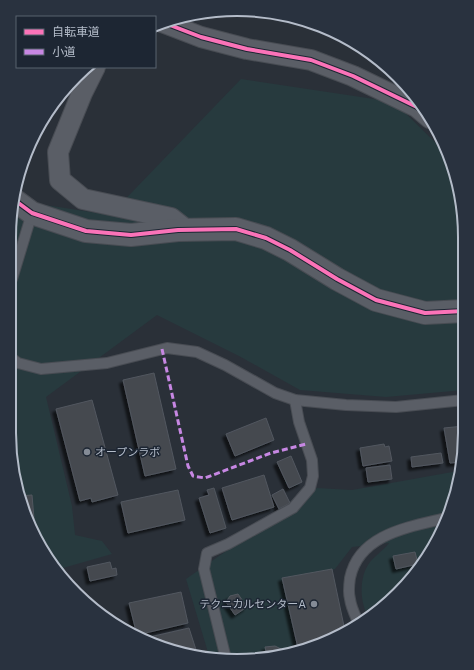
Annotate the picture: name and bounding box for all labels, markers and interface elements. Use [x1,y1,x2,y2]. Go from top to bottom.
legend [16,16,156,68]
text: 自転車道 [52,25,100,39]
text: 小道 [52,45,76,59]
place label: オープンラボ [95,446,160,458]
marker: オープンラボ [82,447,92,457]
place label: テクニカルセンターA [199,598,306,610]
marker: テクニカルセンターA [309,599,319,609]

